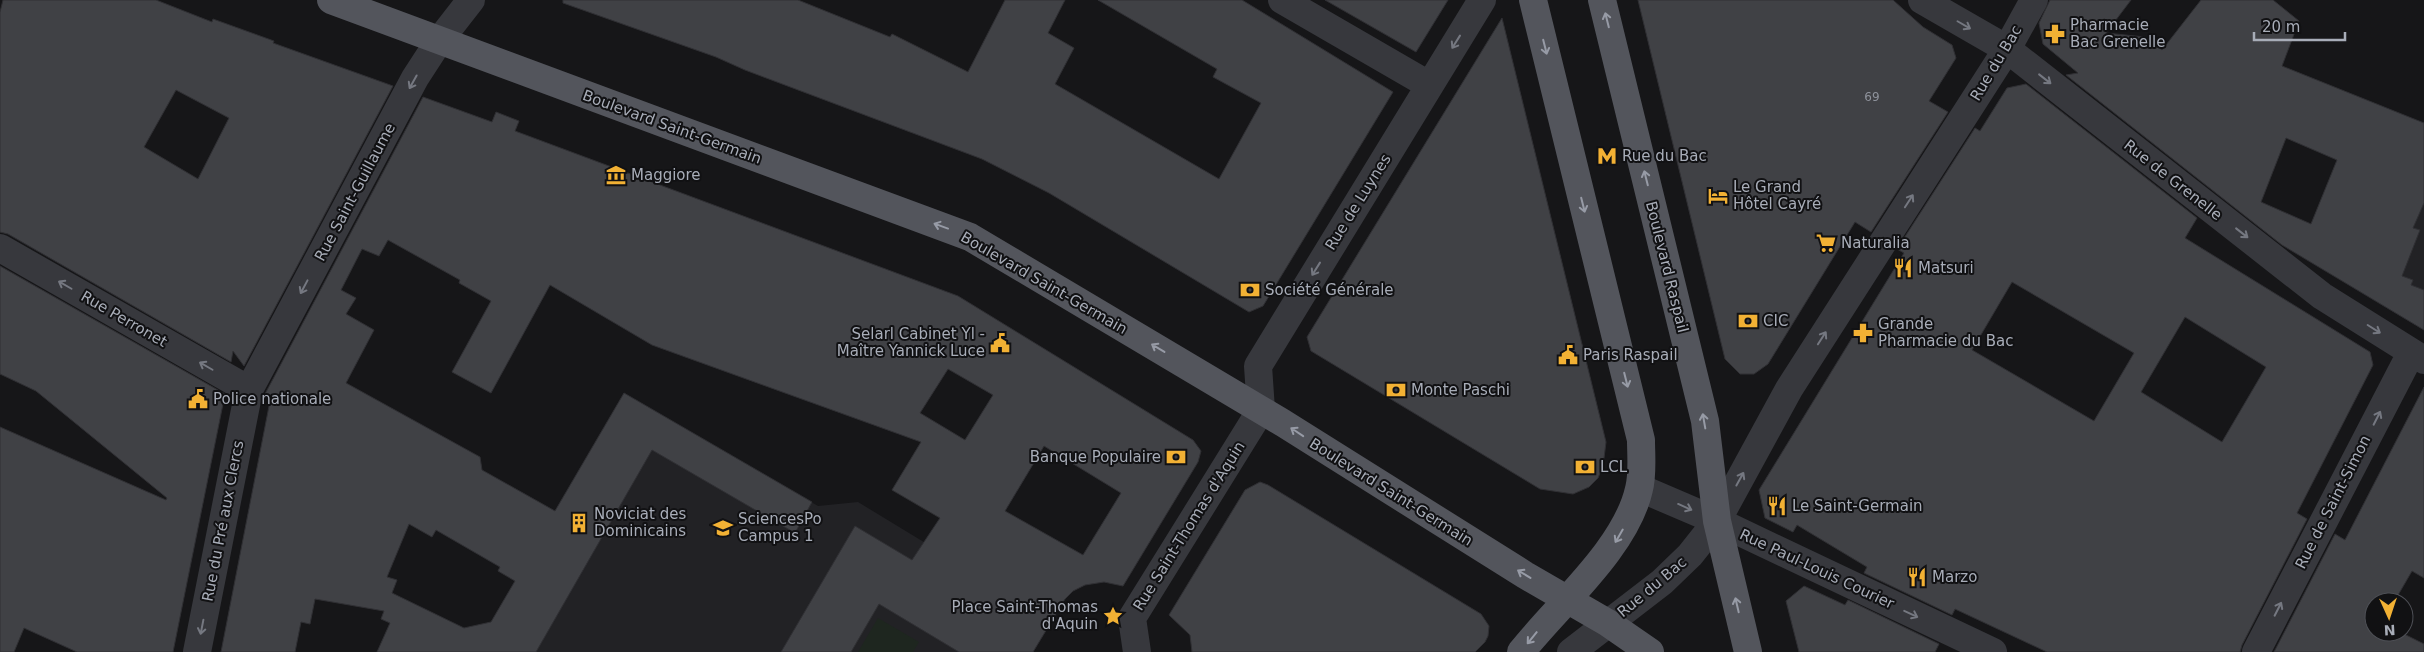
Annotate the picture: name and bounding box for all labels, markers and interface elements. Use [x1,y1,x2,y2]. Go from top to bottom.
scale bar [2254,10,2345,42]
one-way arrow [1602,13,1611,29]
place label: Pharmacie Bac Grenelle [2070,16,2166,51]
text: 20 m [2262,18,2300,36]
one-way arrow [1957,20,1971,30]
street label: Rue du Bac [1966,22,2026,104]
pharmacy icon: Pharmacie Bac Grenelle [2044,23,2066,45]
one-way arrow [1451,34,1461,48]
one-way arrow [1541,39,1550,55]
one-way arrow [408,74,418,89]
one-way arrow [2038,74,2051,85]
street label: Boulevard Saint-Germain [580,86,764,168]
house number: 69 [1864,90,1880,104]
street label: Rue Saint-Guillaume [311,120,399,264]
street label: Rue de Grenelle [2120,136,2226,224]
metro station icon: Rue du Bac [1596,145,1618,167]
place label: Rue du Bac [1622,147,1707,165]
street label: Rue de Luynes [1321,151,1395,253]
museum icon: Maggiore [605,164,627,186]
place label: Maggiore [631,166,701,184]
one-way arrow [1641,170,1650,186]
place label: Le Grand Hôtel Cayré [1733,178,1821,213]
hotel icon: Le Grand Hôtel Cayré [1707,185,1729,207]
one-way arrow [1905,195,1915,209]
one-way arrow [1579,197,1588,213]
street label: Boulevard Raspail [1642,199,1692,335]
one-way arrow [933,221,949,230]
street label: Boulevard Saint-Germain [958,228,1130,338]
one-way arrow [2235,228,2248,239]
supermarket icon: Naturalia [1815,232,1837,254]
place label: Naturalia [1841,234,1910,252]
restaurant icon: Matsuri [1892,257,1914,279]
place label: Matsuri [1918,259,1974,277]
one-way arrow [1310,262,1320,276]
one-way arrow [298,279,308,294]
bank icon: Société Générale [1239,279,1261,301]
one-way arrow [59,280,73,290]
place label: Société Générale [1265,281,1394,299]
street label: Rue Perronet [78,287,170,351]
bank icon: CIC [1737,310,1759,332]
place label: CIC [1763,312,1788,330]
place label: Grande Pharmacie du Bac [1878,315,2013,350]
pharmacy icon: Grande Pharmacie du Bac [1852,322,1874,344]
one-way arrow [2366,324,2380,334]
place label: Selarl Cabinet Yl - Maître Yannick Luce [837,325,985,360]
public building icon: Selarl Cabinet Yl - Maître Yannick Luce [989,332,1011,354]
one-way arrow [1817,332,1827,346]
one-way arrow [1152,343,1166,353]
public building icon: Paris Raspail [1557,344,1579,366]
place label: Paris Raspail [1583,346,1678,364]
one-way arrow [200,360,214,370]
one-way arrow [1622,371,1631,387]
bank icon: Monte Paschi [1385,379,1407,401]
place label: Monte Paschi [1411,381,1510,399]
public building icon: Police nationale [187,388,209,410]
place label: Police nationale [213,390,331,408]
one-way arrow [2373,411,2382,426]
one-way arrow [1699,413,1709,429]
one-way arrow [1291,427,1305,437]
street label: Rue de Saint-Simon [2292,432,2374,572]
street label: Boulevard Saint-Germain [1306,434,1476,550]
street label: Rue Saint-Thomas d'Aquin [1129,438,1249,614]
street label: Rue du Pré aux Clercs [199,439,247,603]
bank icon: Banque Populaire [1165,446,1187,468]
place label: Banque Populaire [1030,448,1161,466]
bank icon: LCL [1574,456,1596,478]
place label: LCL [1600,458,1628,476]
one-way arrow [1735,471,1745,486]
restaurant icon: Le Saint-Germain [1766,495,1788,517]
place label: Le Saint-Germain [1792,497,1923,515]
one-way arrow [1677,503,1692,513]
place label: Noviciat des Dominicains [594,505,686,540]
place label: SciencesPo Campus 1 [738,510,822,545]
building icon: Noviciat des Dominicains [568,512,590,534]
school or university icon: SciencesPo Campus 1 [712,517,734,539]
street label: Rue Paul-Louis Courier [1737,525,1898,613]
one-way arrow [1614,528,1623,543]
street label: Rue du Bac [1614,553,1690,621]
restaurant icon: Marzo [1906,566,1928,588]
place label: Marzo [1932,568,1977,586]
one-way arrow [1518,569,1532,579]
north arrow [2364,592,2414,642]
one-way arrow [1732,597,1741,613]
place label: Place Saint-Thomas d'Aquin [952,598,1098,633]
one-way arrow [2274,602,2283,617]
place icon: Place Saint-Thomas d'Aquin [1102,605,1124,627]
one-way arrow [1903,609,1918,619]
one-way arrow [197,618,206,634]
text: N [2383,622,2396,638]
one-way arrow [1526,631,1537,644]

